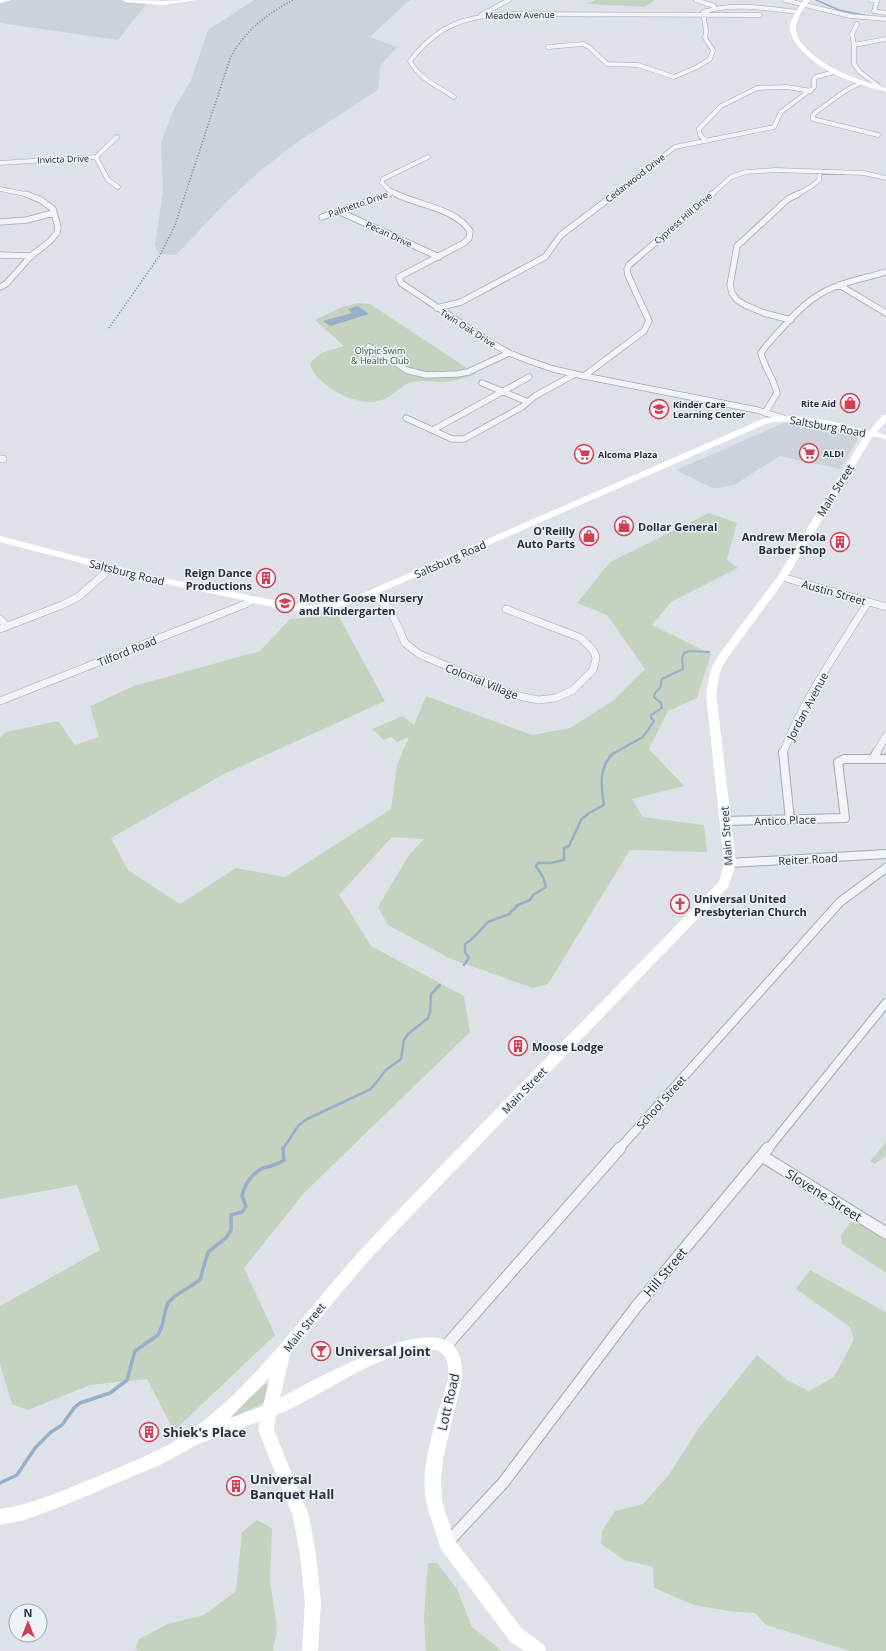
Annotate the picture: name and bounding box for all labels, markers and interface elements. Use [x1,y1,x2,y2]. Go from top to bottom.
street label: Meadow Avenue [485,8,555,22]
street label: Cedarwood Drive [602,151,668,205]
street label: Invicta Drive [37,152,89,166]
street label: Palmetto Drive [326,188,390,220]
street label: Cypress Hill Drive [651,189,715,247]
street label: Pecan Drive [364,218,414,250]
street label: Twin Oak Drive [438,306,498,350]
park label: Olypic Swim & Health Club [351,344,409,367]
shop icon: Rite Aid [839,392,861,414]
place label: Rite Aid [801,397,836,410]
school or university icon: Kinder Care Learning Center [648,398,670,420]
place label: Kinder Care Learning Center [673,398,745,421]
street label: Saltsburg Road [789,412,867,440]
supermarket icon: ALDI [798,442,820,464]
supermarket icon: Alcoma Plaza [573,443,595,465]
place label: ALDI [823,447,844,460]
place label: Alcoma Plaza [598,448,657,461]
street label: Main Street [813,461,857,519]
shop icon: Dollar General [613,515,635,537]
place label: Dollar General [638,519,717,534]
place label: O'Reilly Auto Parts [517,523,576,551]
shop icon: O'Reilly Auto Parts [578,525,600,547]
place label: Andrew Merola Barber Shop [742,529,826,557]
building icon: Andrew Merola Barber Shop [829,531,851,553]
street label: Saltsburg Road [412,536,488,582]
street label: Saltsburg Road [88,555,166,589]
place label: Reign Dance Productions [184,565,253,593]
building icon: Reign Dance Productions [255,567,277,589]
street label: Austin Street [800,576,868,608]
place label: Mother Goose Nursery and Kindergarten [299,590,424,618]
school or university icon: Mother Goose Nursery and Kindergarten [274,592,296,614]
street label: Tilford Road [95,632,159,670]
street label: Colonial Village [443,660,521,702]
street label: Jordan Avenue [782,669,831,743]
street label: Main Street [716,806,736,866]
street label: Antico Place [754,811,816,829]
street label: Reiter Road [778,850,838,868]
place label: Universal United Presbyterian Church [694,891,807,919]
church icon: Universal United Presbyterian Church [669,893,691,915]
building icon: Moose Lodge [507,1035,529,1057]
place label: Moose Lodge [532,1039,604,1054]
street label: Main Street [498,1063,550,1116]
street label: School Street [633,1072,689,1132]
street label: Slovene Street [782,1164,866,1226]
street label: Hill Street [639,1243,691,1300]
street label: Main Street [280,1299,328,1355]
bar icon: Universal Joint [310,1340,332,1362]
place label: Universal Joint [335,1342,431,1360]
street label: Lott Road [433,1372,463,1432]
building icon: Shiek's Place [138,1421,160,1443]
place label: Shiek's Place [163,1423,246,1441]
place label: Universal Banquet Hall [250,1470,334,1503]
building icon: Universal Banquet Hall [225,1475,247,1497]
north arrow [8,1603,48,1643]
text: N [24,1605,32,1620]

